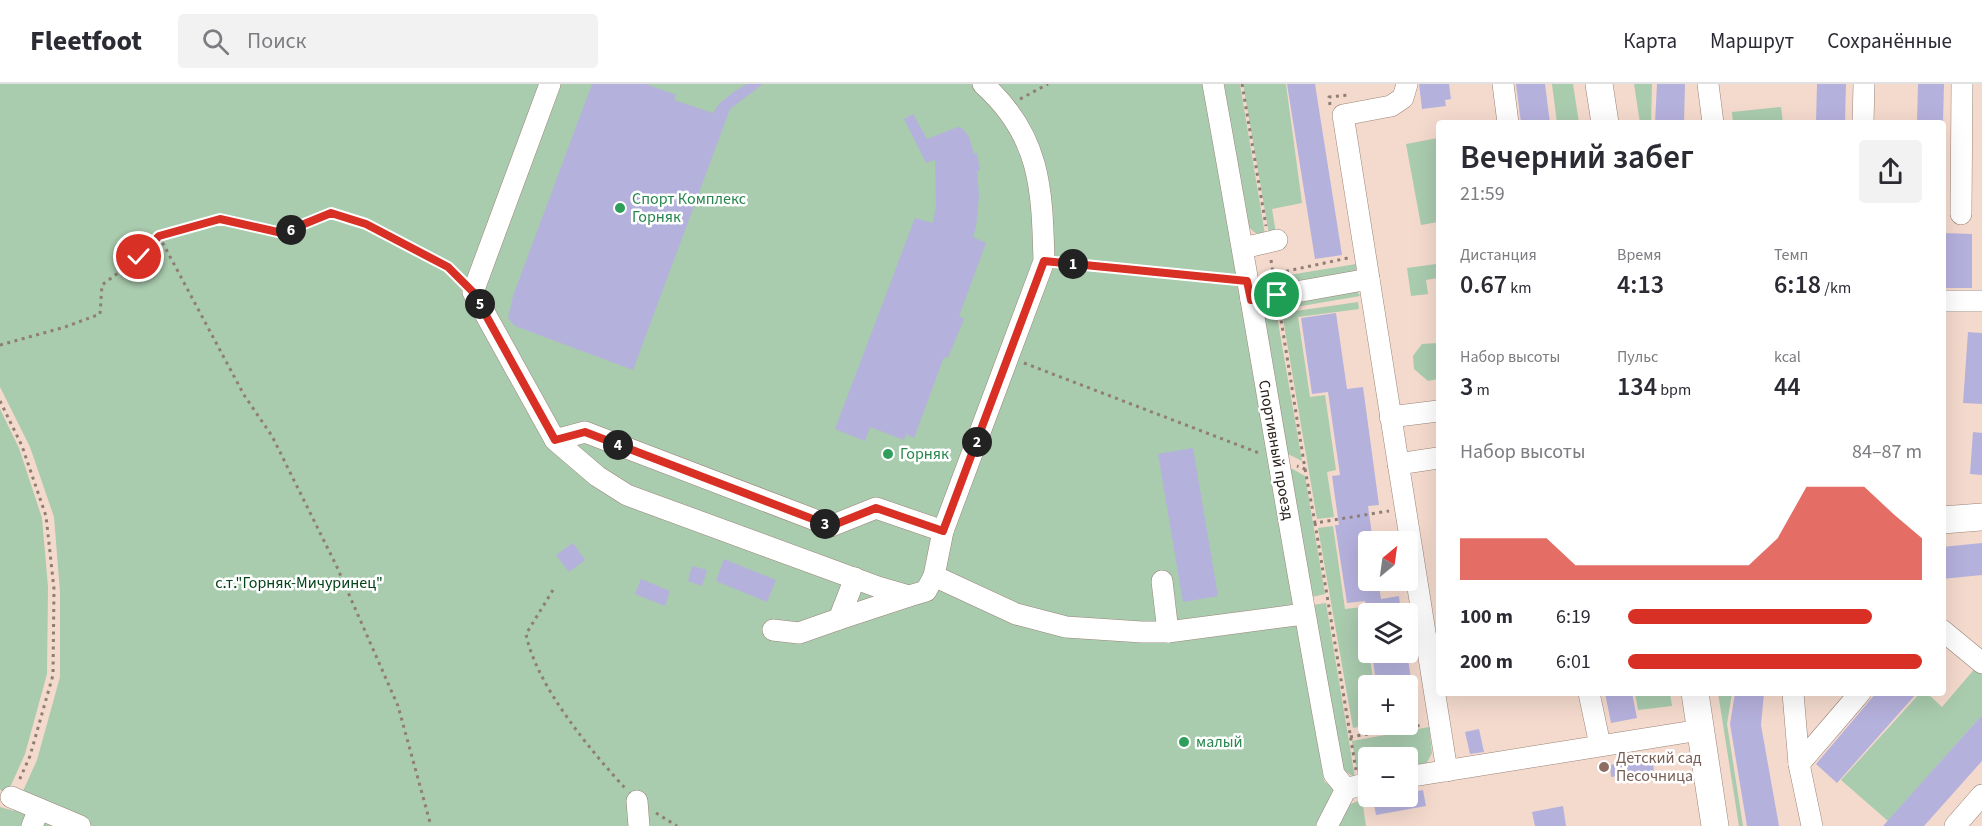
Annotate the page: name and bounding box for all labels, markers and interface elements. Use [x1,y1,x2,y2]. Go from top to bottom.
search box [178,14,598,68]
text: Fleetfoot [30,21,142,61]
icon: search [199,25,232,58]
text: Поиск [247,25,306,57]
text: Карта [1623,26,1677,56]
text: Маршрут [1710,26,1794,56]
text: Сохранённые [1827,26,1952,56]
text: Вечерний забег [1460,134,1694,181]
button: share [1859,140,1922,203]
text: 21:59 [1460,180,1505,208]
place label: Спорт Комплекс Горняк [632,188,746,228]
marker: Спорт Комплекс Горняк [613,201,627,215]
pin: 6 [276,215,306,245]
text: 6 [287,219,295,241]
pin [113,231,164,282]
icon: check [122,240,155,273]
text: Дистанция [1460,244,1537,266]
text: Время [1617,244,1662,266]
text: Темп [1774,244,1808,266]
pin: 1 [1058,249,1088,279]
text: 1 [1069,253,1077,275]
text: 0.67 [1460,266,1507,303]
text: 4:13 [1617,266,1664,303]
text: 6:18 [1774,266,1821,303]
pin [1251,269,1302,320]
text: km [1507,277,1532,299]
text: /km [1821,277,1851,299]
icon: arrive [1260,278,1293,311]
pin: 5 [465,289,495,319]
text: 5 [476,293,484,315]
text: Набор высоты [1460,346,1560,368]
text: Пульс [1617,346,1658,368]
text: kcal [1774,346,1801,368]
text: 3 [1460,368,1473,405]
text: 134 [1617,368,1657,405]
text: 44 [1774,368,1801,405]
street label: Спортивный проезд [1253,378,1299,522]
text: m [1473,379,1490,401]
text: bpm [1657,379,1691,401]
pin: 2 [962,427,992,457]
pin: 4 [603,430,633,460]
text: 2 [973,431,981,453]
text: 4 [614,434,622,456]
text: Набор высоты [1460,438,1585,466]
text: 84–87 m [1852,438,1922,466]
place label: Горняк [900,443,949,465]
marker: Горняк [881,447,895,461]
pin: 3 [810,509,840,539]
text: 3 [821,513,829,535]
north arrow [1358,531,1418,591]
map controls [1358,531,1418,807]
park label: с.т."Горняк-Мичуринец" [215,572,383,594]
button: layers [1358,603,1418,663]
text: 100 m [1460,603,1513,631]
text: 6:19 [1556,603,1591,631]
text: 200 m [1460,648,1513,676]
text: 6:01 [1556,648,1591,676]
button: + [1358,675,1418,735]
place label: малый [1196,731,1243,753]
marker: малый [1177,735,1191,749]
button: − [1358,747,1418,807]
place label: Детский сад Песочница [1616,747,1702,787]
marker: Детский сад Песочница [1597,760,1611,774]

